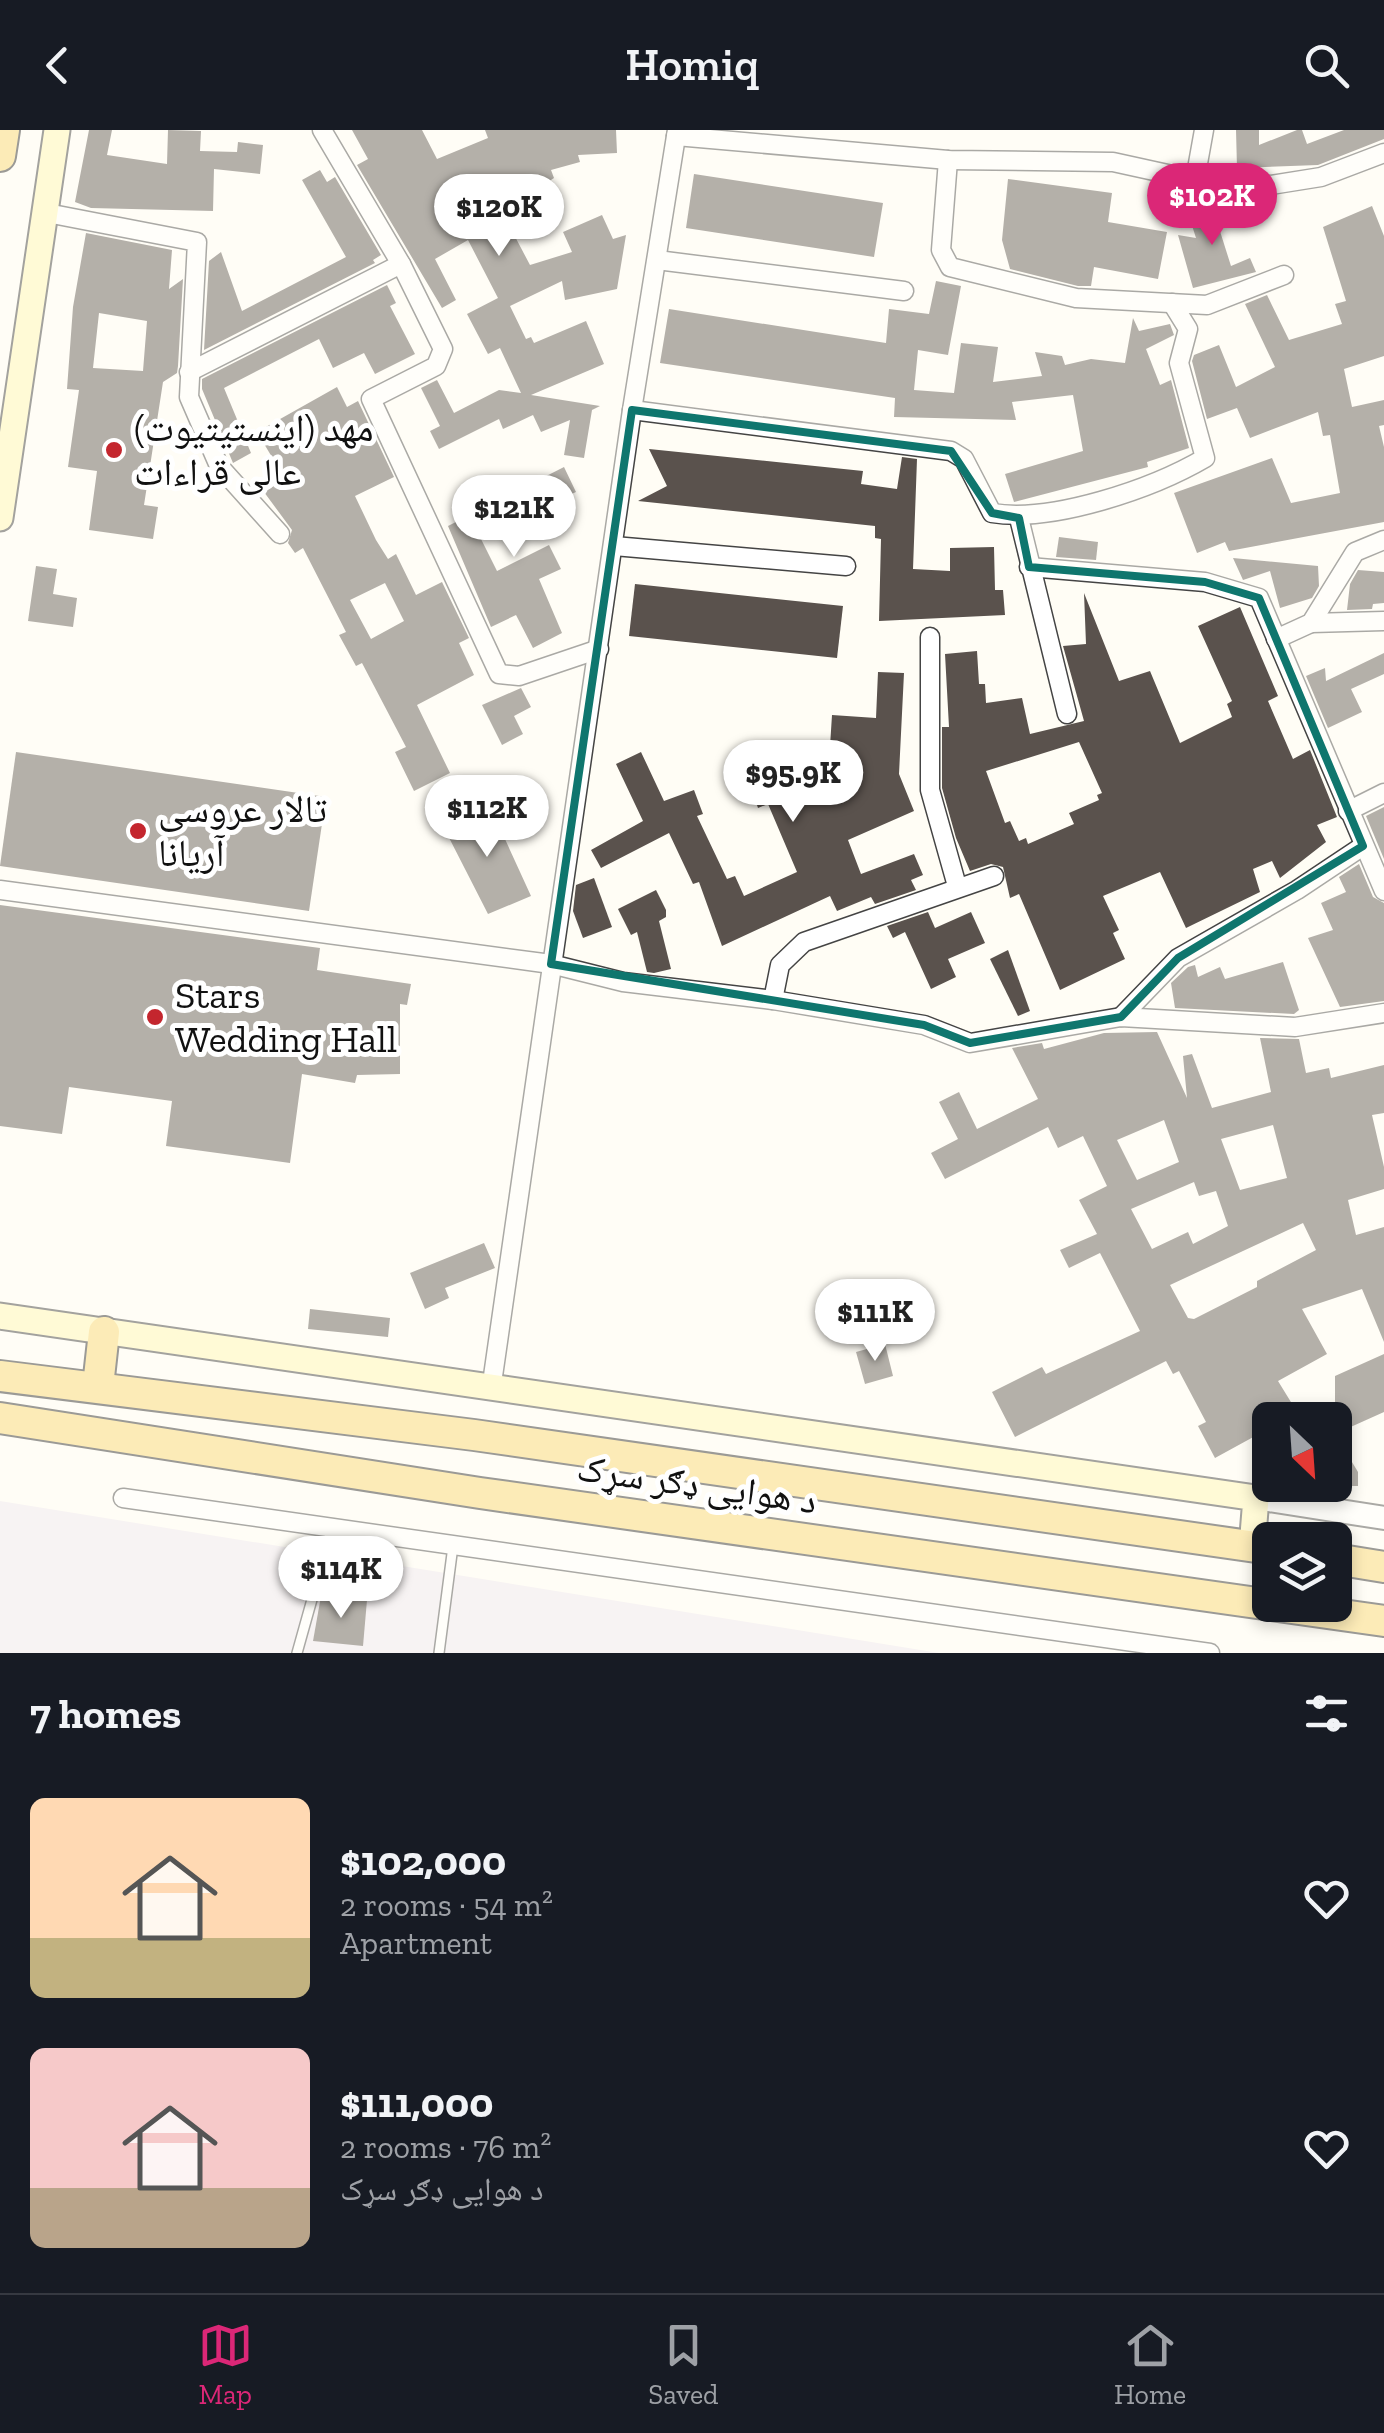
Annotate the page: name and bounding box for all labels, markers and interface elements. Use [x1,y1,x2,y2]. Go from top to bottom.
icon: back [30,38,85,93]
text: Homiq [625,38,759,92]
icon: search [1299,38,1354,93]
pin: $102K [1142,163,1282,248]
pin: $120K [429,174,569,259]
text: $102K [1169,176,1255,214]
text: $120K [456,187,542,225]
place label: مهد (اینستیتیوت) عالی قراءات [134,405,374,495]
marker: مهد (اینستیتیوت) عالی قراءات [103,439,125,461]
pin: $121K [444,475,584,560]
text: $121K [474,488,554,526]
pin: $95.9K [712,740,874,825]
text: $95.9K [745,753,841,791]
pin: $112K [417,775,557,860]
place label: تالار عروسی آریانا [158,786,327,876]
text: $112K [447,788,527,826]
marker: تالار عروسی آریانا [127,820,149,842]
place label: Stars Wedding Hall [175,972,397,1062]
marker: Stars Wedding Hall [144,1006,166,1028]
pin: $111K [805,1279,945,1364]
text: $111K [837,1292,913,1330]
north arrow [1252,1402,1352,1502]
map controls [1252,1402,1352,1622]
street label: د هوایی ډګر سړک [574,1444,820,1525]
button: layers [1252,1522,1352,1622]
pin: $114K [271,1536,411,1621]
text: $114K [300,1549,382,1587]
icon: filters [1299,1686,1354,1741]
text: 7 homes [30,1688,181,1739]
text: $102,000 [340,1835,506,1886]
icon: home [110,1838,230,1958]
icon: heart [1299,1871,1354,1926]
text: 2 rooms · 54 m² [340,1886,553,1924]
text: Apartment [340,1924,492,1962]
text: $111,000 [340,2077,493,2128]
icon: home [110,2088,230,2208]
icon: heart [1299,2121,1354,2176]
text: 2 rooms · 76 m² [340,2128,551,2166]
text: د هوایی ډګر سړک [340,2170,543,2208]
tab: Map [198,2318,253,2411]
tab: Saved [648,2318,718,2411]
tab: Home [1114,2318,1186,2411]

